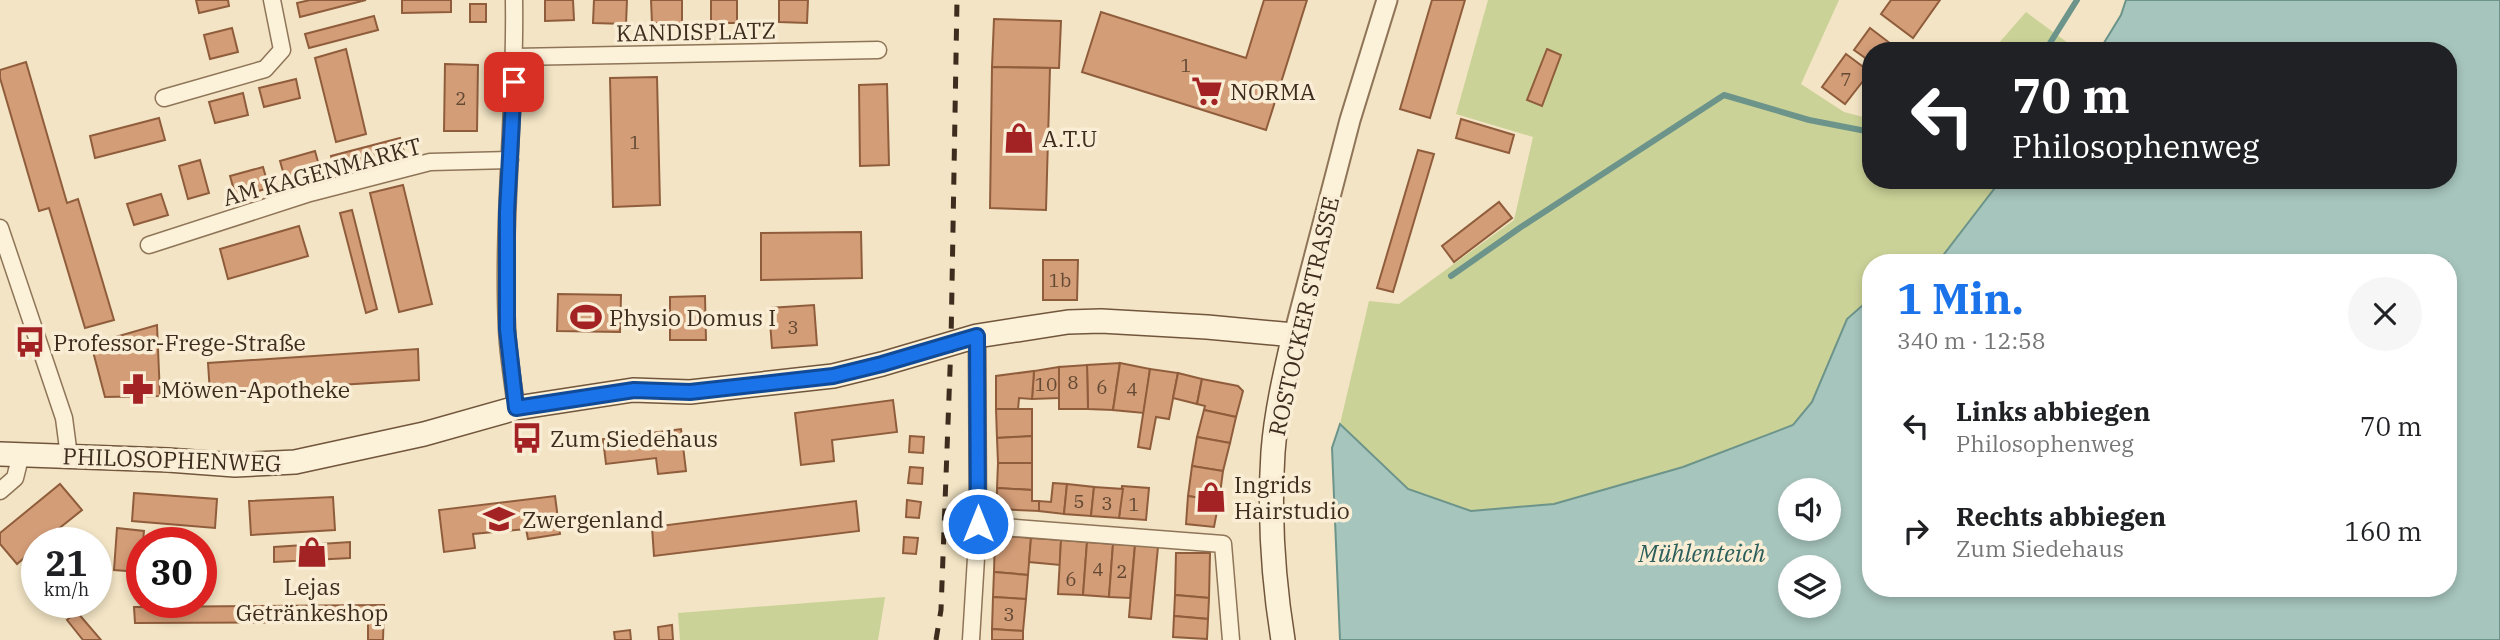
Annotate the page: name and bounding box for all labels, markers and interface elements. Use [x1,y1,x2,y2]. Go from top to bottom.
street label: KANDISPLATZ [616,15,776,47]
pin [484,52,544,112]
house number: 1 [1180,53,1192,77]
icon: arrive [495,63,533,101]
text: 70 m [2012,63,2130,126]
house number: 7 [1840,67,1852,91]
icon: left [1897,70,1988,161]
supermarket icon: NORMA [1190,74,1224,108]
place label: NORMA [1230,76,1316,106]
house number: 2 [455,86,467,110]
shop icon: A.T.U [1002,121,1036,155]
place label: A.T.U [1042,123,1098,153]
text: Philosophenweg [2012,125,2259,167]
street label: AM KAGENMARKT [219,130,425,212]
house number: 1 [629,130,641,154]
street label: ROSTOCKER STRASSE [1261,194,1345,438]
house number: 1b [1049,268,1071,292]
text: 1 Min. [1897,271,2024,326]
button: close [2348,277,2422,351]
sports icon: Physio Domus I [569,300,603,334]
place label: Physio Domus I [609,302,776,332]
house number: 3 [787,315,799,339]
bus stop icon: Professor-Frege-Straße [13,325,47,359]
text: 340 m · 12:58 [1897,325,2046,355]
place label: Professor-Frege-Straße [53,327,306,357]
house number: 8 [1067,370,1079,394]
pharmacy icon: Möwen-Apotheke [121,372,155,406]
house number: 10 [1035,372,1057,396]
place label: Möwen-Apotheke [161,374,350,404]
house number: 6 [1096,375,1108,399]
house number: 4 [1126,377,1138,401]
text: Links abbiegen [1956,394,2151,428]
icon: left [1897,407,1935,445]
text: 70 m [2360,409,2422,443]
bus stop icon: Zum Siedehaus [510,421,544,455]
place label: Zum Siedehaus [550,423,718,453]
text: Philosophenweg [1956,428,2134,458]
street label: PHILOSOPHENWEG [62,440,282,478]
place label: Ingrids Hairstudio [1234,469,1350,525]
map controls [1778,478,1841,618]
button: sound [1778,478,1841,541]
shop icon: Ingrids Hairstudio [1194,480,1228,514]
position arrow [941,487,1015,561]
house number: 5 [1073,489,1085,513]
house number: 3 [1101,491,1113,515]
house number: 1 [1128,492,1140,516]
text: Rechts abbiegen [1956,499,2166,533]
school or university icon: Zwergenland [482,502,516,536]
place label: Zwergenland [522,504,664,534]
icon: right [1897,512,1935,550]
text: 160 m [2344,514,2422,548]
speed limit sign: 30 [126,527,217,618]
text: Zum Siedehaus [1956,533,2124,563]
shop icon: Lejas Getränkeshop [295,535,329,569]
water label: Mühlenteich [1638,537,1765,569]
text: 21 [45,540,88,586]
button: layers [1778,555,1841,618]
house number: 4 [1092,557,1104,581]
house number: 2 [1116,559,1128,583]
house number: 6 [1065,567,1077,591]
place label: Lejas Getränkeshop [236,571,388,627]
text: km/h [44,578,89,601]
house number: 3 [1003,602,1015,626]

